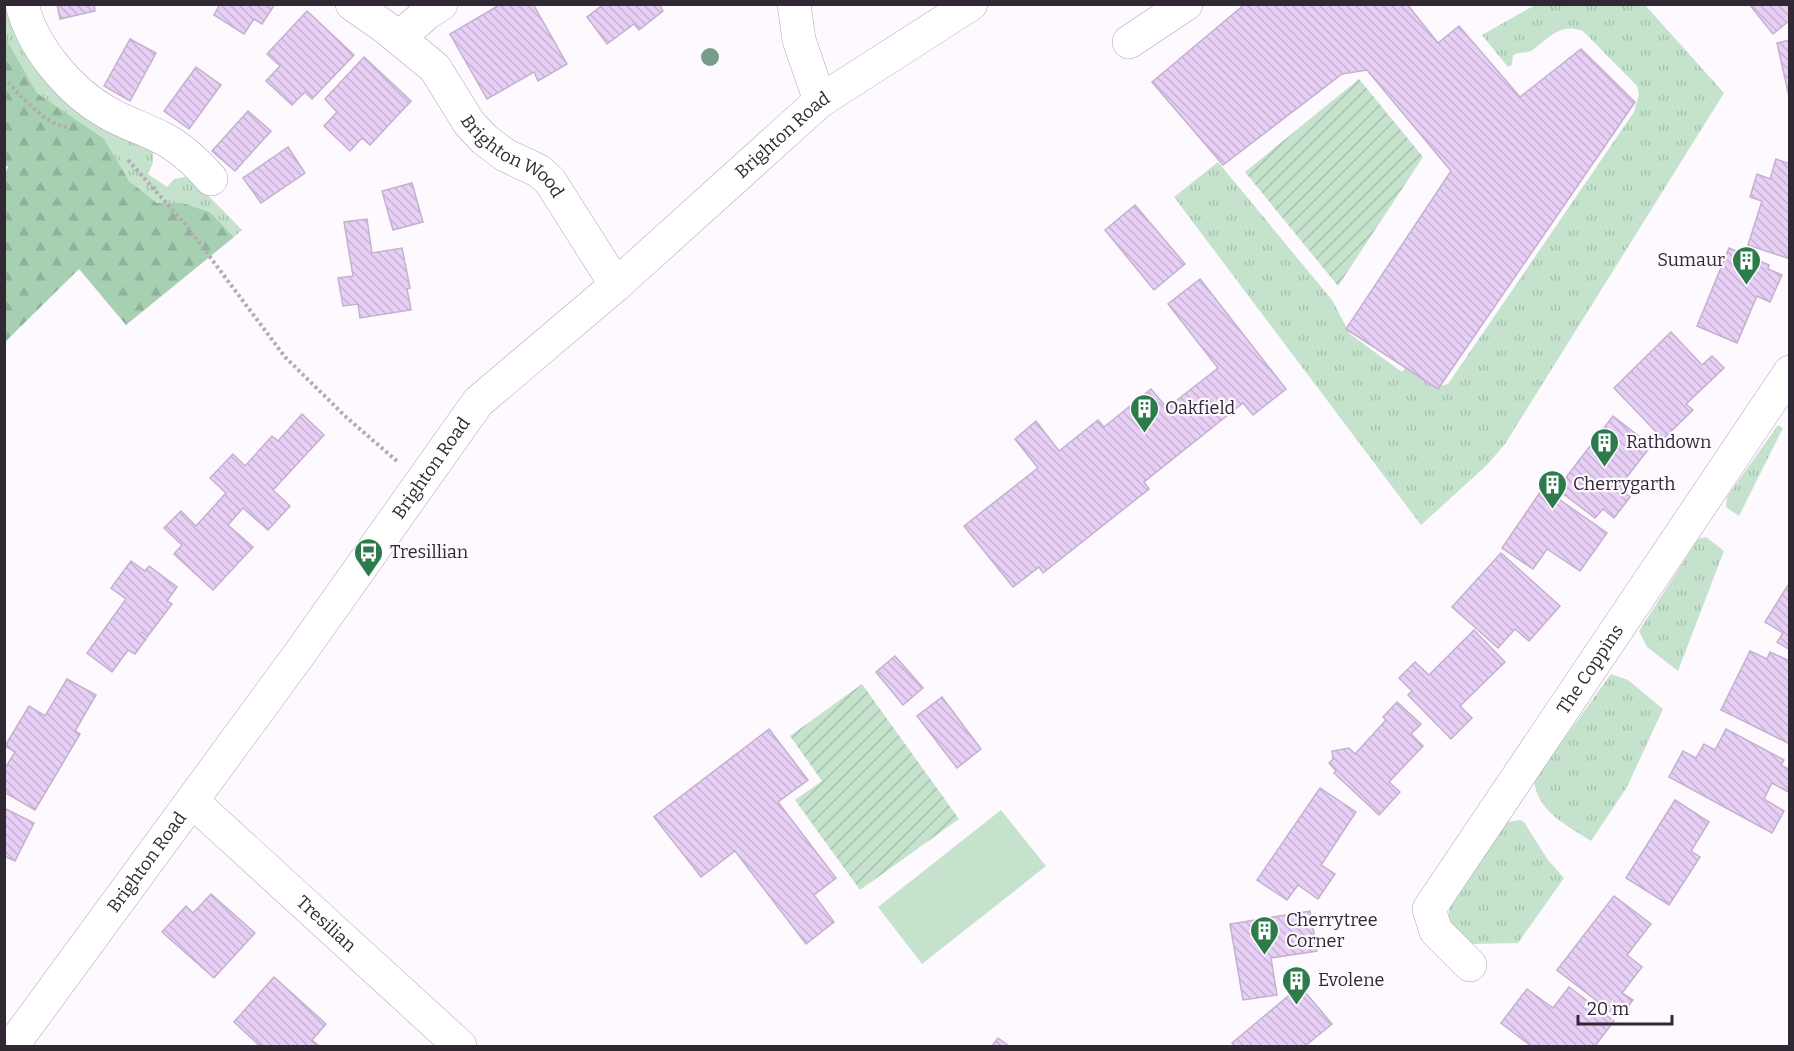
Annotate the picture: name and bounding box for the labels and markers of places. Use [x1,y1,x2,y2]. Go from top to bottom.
building icon: Sumaur [1730,244,1762,286]
place label: Sumaur [1657,249,1725,271]
building icon: Oakfield [1128,392,1160,434]
place label: Oakfield [1165,397,1236,419]
building icon: Rathdown [1589,426,1621,468]
place label: Rathdown [1626,431,1712,453]
building icon: Cherrygarth [1536,468,1568,510]
place label: Cherrygarth [1573,473,1675,495]
bus stop icon: Tresillian [353,536,385,578]
place label: Tresillian [390,541,469,563]
place label: Cherrytree Corner [1286,909,1378,952]
building icon: Cherrytree Corner [1249,914,1281,956]
building icon: Evolene [1281,964,1313,1006]
place label: Evolene [1318,969,1384,991]

